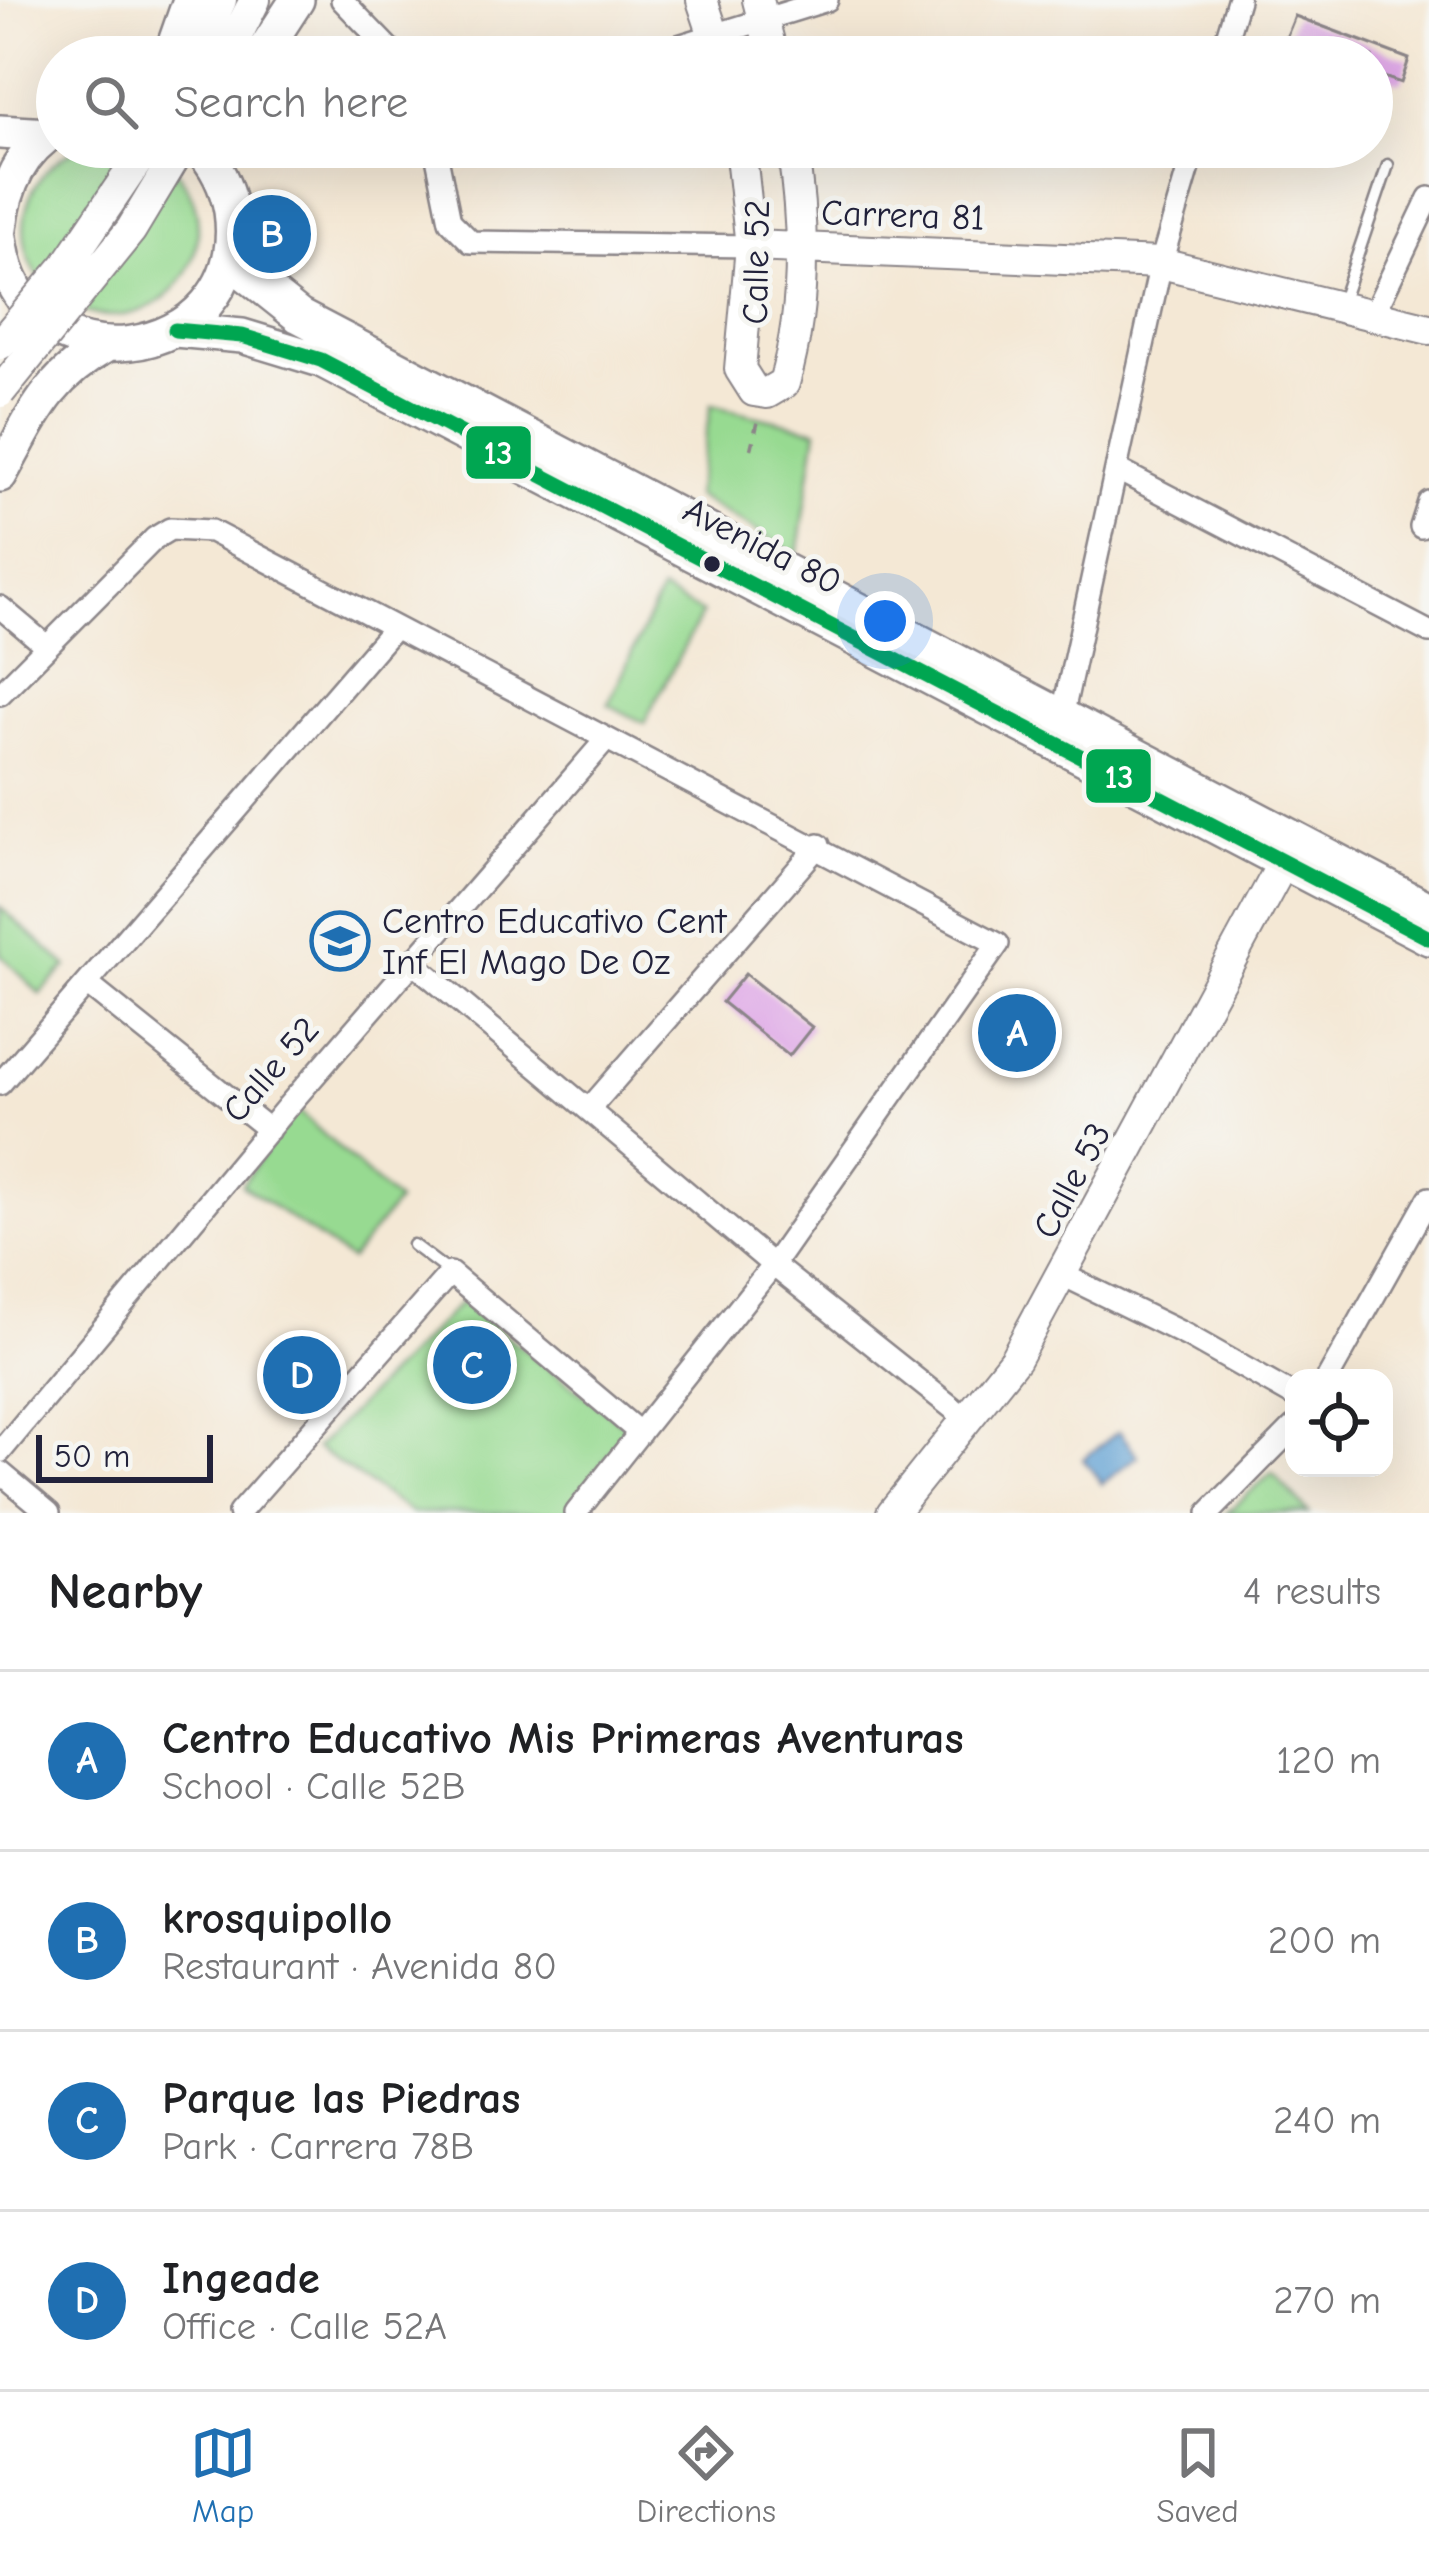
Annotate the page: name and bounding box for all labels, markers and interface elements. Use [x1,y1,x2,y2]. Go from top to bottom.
search box [36,36,1393,168]
icon: search [78,69,144,135]
text: Search here [174,76,408,128]
pin: B [233,189,311,279]
street label: Carrera 81 [820,192,985,239]
street label: Calle 52 [735,199,778,325]
line badge: 13 [464,424,533,481]
text: 13 [483,434,513,472]
street label: Avenida 80 [677,489,848,604]
unlabelled marker [701,553,723,575]
your location [855,591,915,651]
line badge: 13 [1084,747,1153,805]
text: 13 [1104,758,1134,796]
place label: Centro Educativo Cent Inf El Mago De Oz [382,901,728,983]
school or university icon: Centro Educativo Cent Inf El Mago De Oz [309,910,371,972]
pin: A [978,988,1056,1078]
street label: Calle 52 [215,1009,328,1131]
street label: Calle 53 [1025,1116,1120,1245]
pin: C [433,1320,511,1410]
pin: D [263,1330,341,1420]
map controls [1285,1369,1393,1477]
button: locate [1285,1369,1393,1477]
scale bar [36,1429,213,1482]
text: 50 m [54,1437,130,1475]
text: Nearby [48,1562,202,1621]
text: 4 results [1243,1569,1381,1614]
text: Centro Educativo Mis Primeras Aventuras [162,1712,964,1764]
text: A [76,1738,98,1783]
text: 120 m [1276,1738,1381,1783]
text: School · Calle 52B [162,1764,465,1809]
text: krosquipollo [162,1892,392,1944]
text: B [75,1918,99,1963]
text: 200 m [1268,1918,1381,1963]
text: Restaurant · Avenida 80 [162,1944,557,1989]
text: Parque las Piedras [162,2072,520,2124]
text: C [75,2098,99,2143]
text: 240 m [1273,2098,1381,2143]
text: Park · Carrera 78B [162,2124,474,2169]
text: Ingeade [162,2252,320,2304]
text: D [75,2278,99,2323]
text: 270 m [1273,2278,1381,2323]
text: Office · Calle 52A [162,2304,447,2349]
tab: Map [190,2420,256,2530]
tab: Directions [637,2420,776,2530]
tab: Saved [1156,2420,1239,2530]

